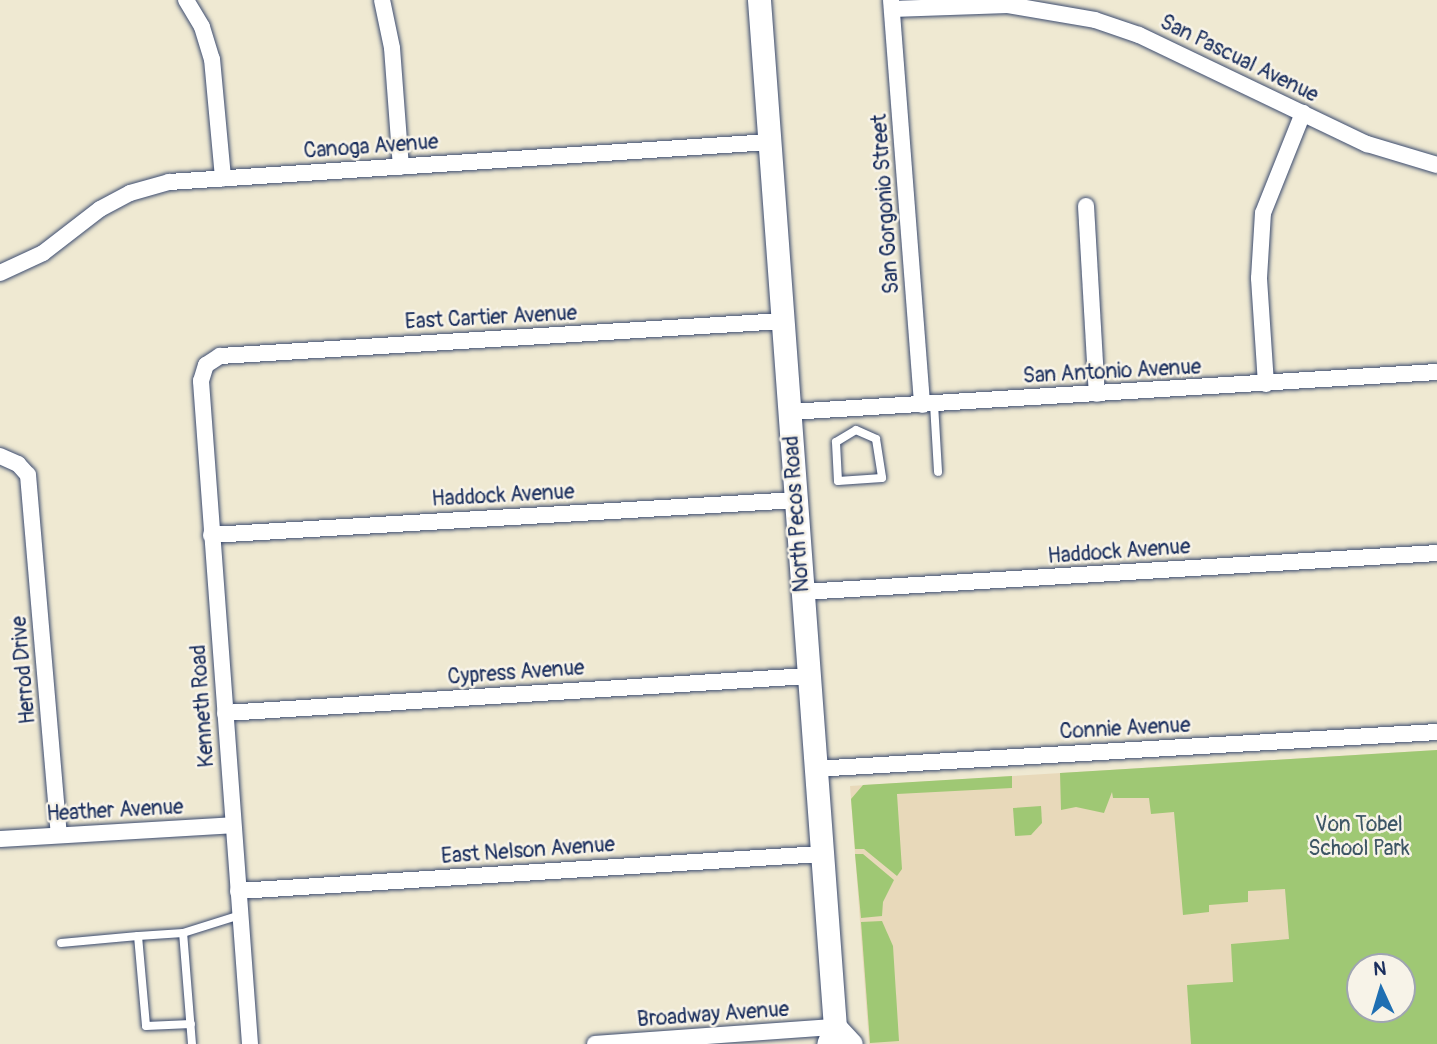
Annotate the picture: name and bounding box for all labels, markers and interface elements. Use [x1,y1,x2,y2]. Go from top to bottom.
street label: San Pascual Avenue [1156,10,1322,108]
street label: San Gorgonio Street [867,113,905,295]
street label: Canoga Avenue [303,130,439,164]
street label: East Cartier Avenue [404,301,578,335]
street label: San Antonio Avenue [1022,355,1202,389]
street label: North Pecos Road [779,435,815,593]
street label: Haddock Avenue [431,480,575,512]
street label: Haddock Avenue [1047,534,1191,570]
street label: Herrod Drive [7,615,41,725]
street label: Kenneth Road [186,644,220,768]
street label: Cypress Avenue [447,656,585,690]
street label: Connie Avenue [1059,713,1191,745]
street label: Heather Avenue [46,795,184,827]
park label: Von Tobel School Park [1308,812,1410,862]
street label: East Nelson Avenue [440,832,616,870]
north arrow [1346,953,1416,1023]
text: N [1372,957,1387,981]
street label: Broadway Avenue [636,997,790,1033]

